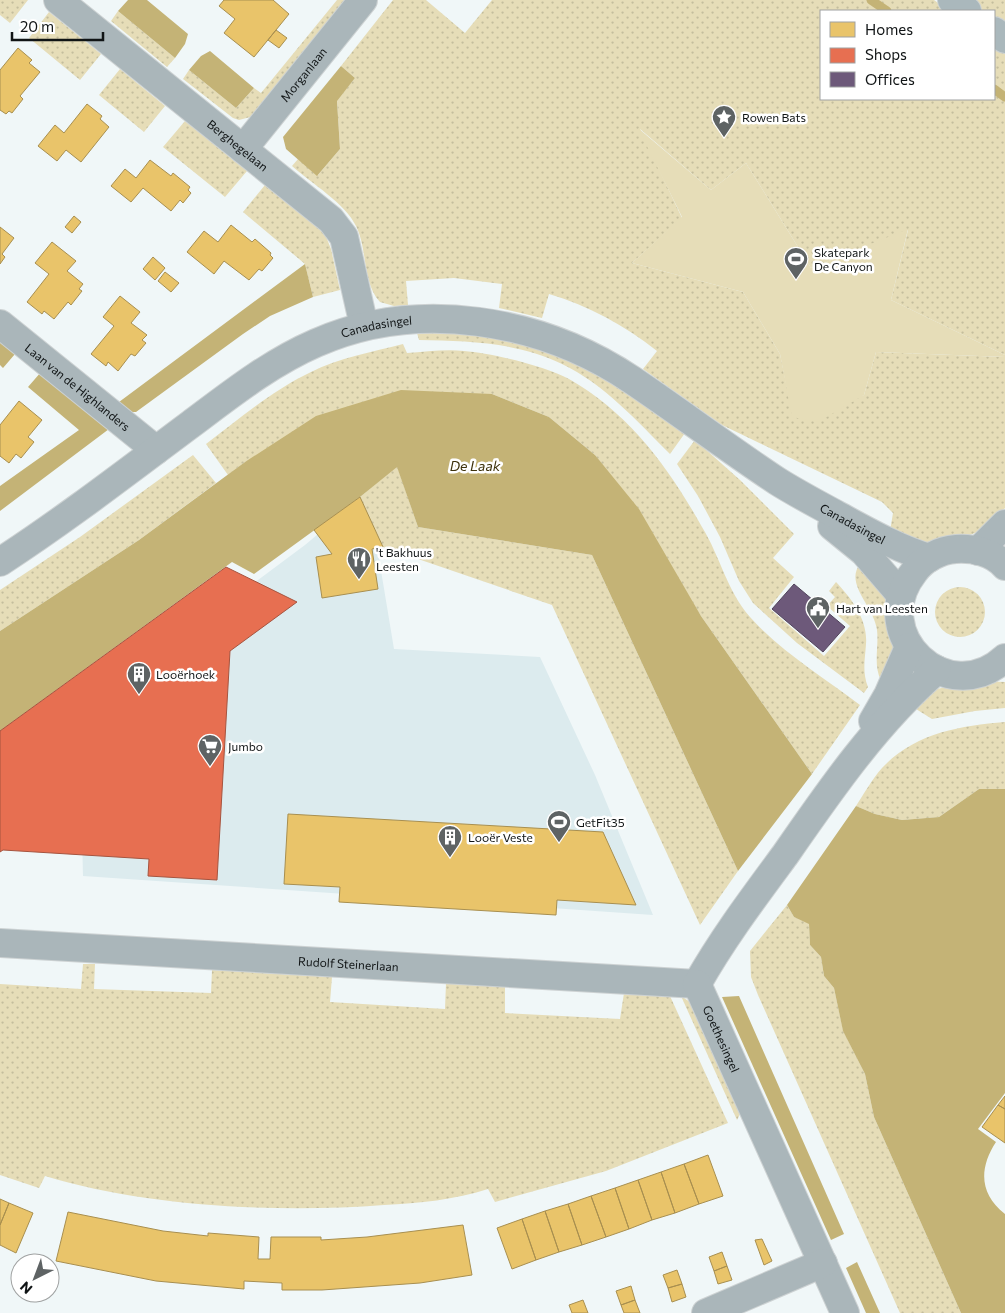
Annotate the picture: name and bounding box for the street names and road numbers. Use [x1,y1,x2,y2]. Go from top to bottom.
street label: Morganlaan [277,44,329,104]
street label: Berghegelaan [205,116,271,174]
street label: Canadasingel [339,313,412,340]
street label: Laan van de Highlanders [23,340,133,433]
street label: Canadasingel [818,500,888,546]
street label: Rudolf Steinerlaan [298,954,399,973]
street label: Goethesingel [701,1003,743,1074]

